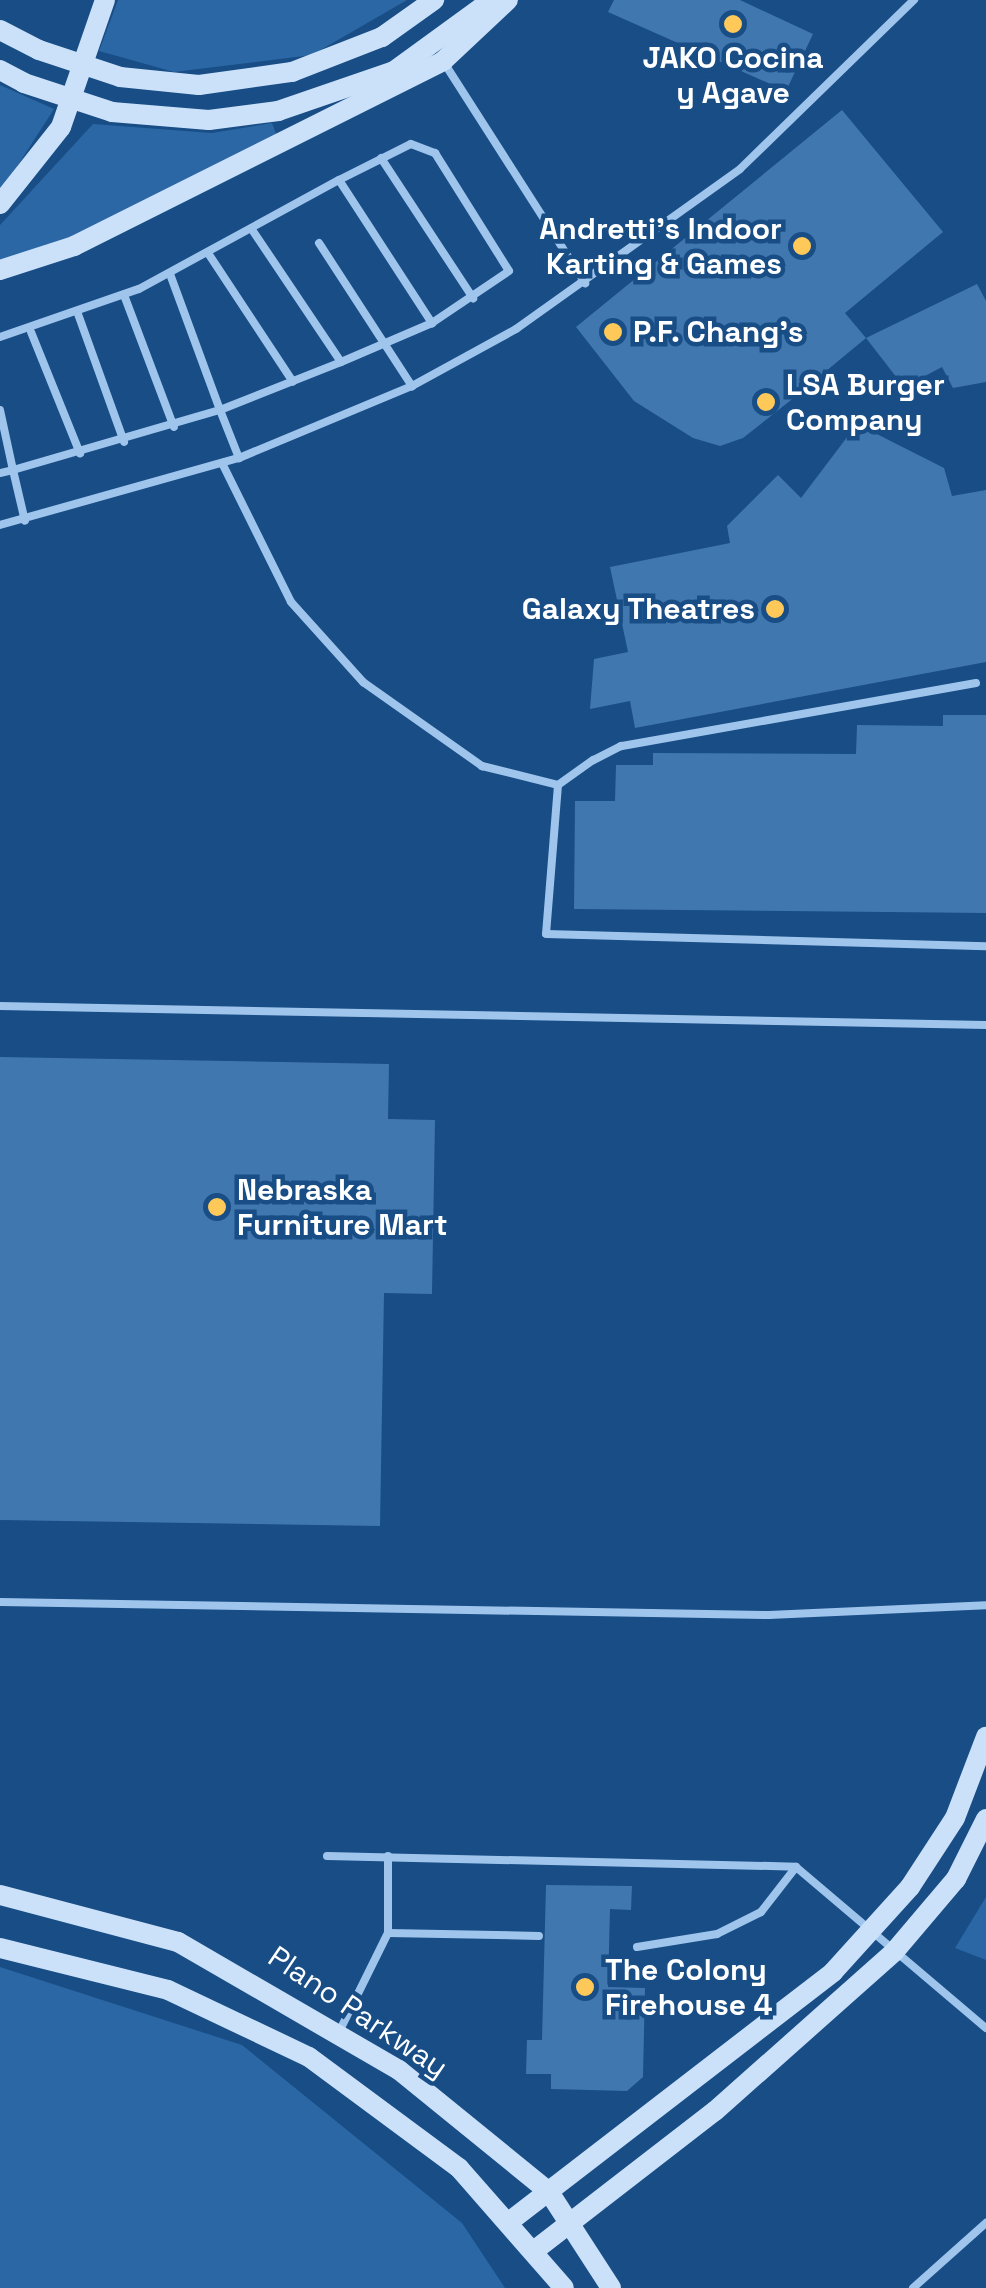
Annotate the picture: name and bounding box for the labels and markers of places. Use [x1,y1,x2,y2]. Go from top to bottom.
marker: JAKO Cocina y Agave [722,13,744,35]
place label: JAKO Cocina y Agave [642,40,824,110]
place label: Andretti's Indoor Karting & Games [539,211,782,282]
marker: Andretti's Indoor Karting & Games [791,235,813,257]
place label: P.F. Chang's [633,314,804,350]
marker: P.F. Chang's [602,321,624,343]
place label: LSA Burger Company [786,367,945,438]
marker: LSA Burger Company [755,391,777,413]
place label: Galaxy Theatres [521,591,755,627]
marker: Galaxy Theatres [764,598,786,620]
place label: Nebraska Furniture Mart [237,1172,448,1242]
marker: Nebraska Furniture Mart [206,1196,228,1218]
place label: The Colony Firehouse 4 [605,1952,773,2022]
marker: The Colony Firehouse 4 [574,1976,596,1998]

